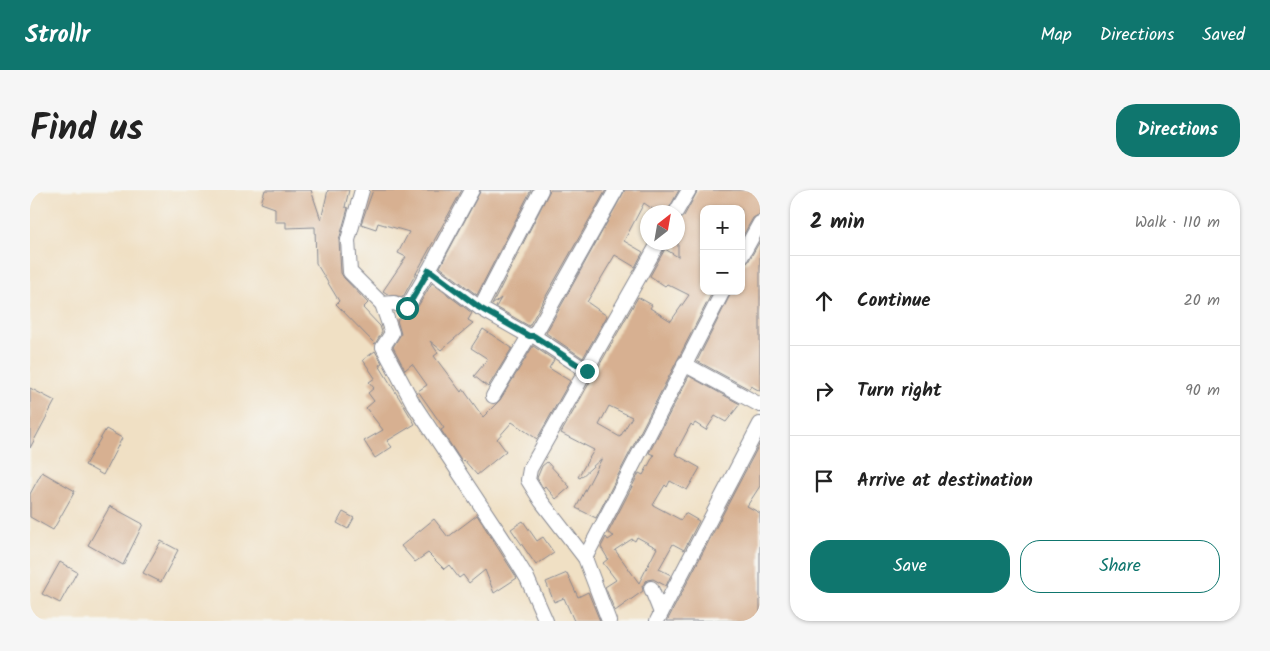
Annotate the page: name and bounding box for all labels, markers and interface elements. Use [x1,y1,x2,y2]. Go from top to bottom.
text: Strollr [25,16,90,55]
text: Map [1040,21,1072,50]
text: Directions [1100,21,1174,50]
text: Saved [1202,21,1245,50]
text: Find us [30,102,143,158]
button: Directions [1116,104,1240,157]
north arrow [640,205,685,250]
map controls [700,205,745,295]
button: + [700,205,745,250]
text: 2 min [810,206,865,239]
text: Walk · 110 m [1135,210,1220,235]
button: − [700,250,745,295]
text: Continue [857,286,930,316]
icon: ahead [810,287,838,315]
text: 20 m [1184,288,1220,313]
route start [396,297,419,320]
route end [576,360,599,383]
text: Turn right [857,376,942,406]
icon: right [810,377,838,405]
text: 90 m [1185,378,1220,403]
text: Arrive at destination [857,466,1033,496]
icon: arrive [810,467,838,495]
button: Save [810,540,1010,593]
button: Share [1020,540,1220,593]

